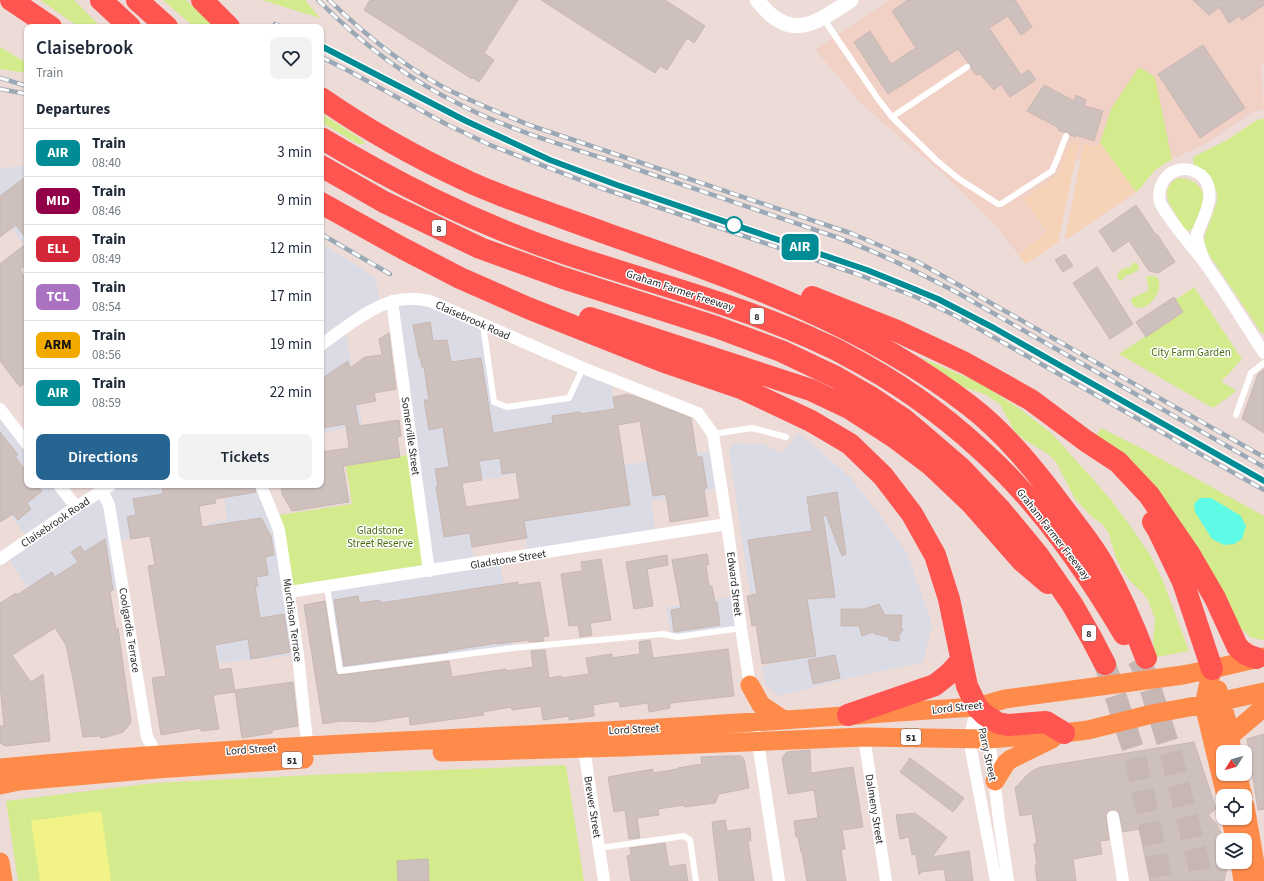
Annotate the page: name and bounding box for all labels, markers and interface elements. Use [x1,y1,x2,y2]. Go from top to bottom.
text: Claisebrook [36,35,133,62]
button: heart [270,37,312,79]
text: Train [36,64,63,82]
text: Departures [36,99,110,120]
text: Train [92,133,126,154]
text: 3 min [277,142,312,163]
text: AIR [48,143,68,163]
text: 08:40 [92,154,121,172]
text: Train [92,181,126,202]
text: 9 min [277,190,312,211]
text: MID [46,191,70,211]
text: 08:46 [92,202,121,220]
unlabelled marker [725,216,743,234]
road number: 8 [432,220,446,236]
text: Train [92,229,126,250]
line badge: AIR [777,234,823,260]
text: AIR [790,237,810,257]
text: 12 min [270,238,312,259]
text: ELL [47,239,69,259]
text: 08:49 [92,250,121,268]
street label: Graham Farmer Freeway [624,266,735,315]
text: Train [92,277,126,298]
text: 17 min [270,286,312,307]
text: TCL [47,287,69,307]
street label: Claisebrook Road [433,297,513,344]
text: 08:54 [92,298,121,316]
road number: 8 [750,308,764,324]
text: Train [92,325,126,346]
text: 19 min [270,334,312,355]
text: ARM [44,335,72,355]
park label: City Farm Garden [1151,345,1231,360]
text: 08:56 [92,346,121,364]
text: Train [92,373,126,394]
text: 22 min [270,382,312,403]
text: AIR [48,383,68,403]
text: 08:59 [92,394,121,412]
street label: Somerville Street [398,396,423,477]
button: Directions [36,434,170,480]
button: Tickets [178,434,312,480]
street label: Graham Farmer Freeway [1013,486,1094,583]
street label: Claisebrook Road [18,494,93,551]
park label: Gladstone Street Reserve [347,523,414,551]
street label: Gladstone Street [469,546,547,573]
street label: Edward Street [723,551,746,617]
street label: Murchison Terrace [279,577,306,663]
street label: Coolgardie Terrace [115,586,144,674]
road number: 8 [1082,625,1096,641]
street label: Lord Street [931,697,983,718]
street label: Lord Street [608,721,660,738]
street label: Parry Street [975,726,1001,782]
road number: 51 [901,729,921,745]
street label: Lord Street [225,740,277,759]
north arrow [1216,745,1252,781]
map controls [1216,745,1252,869]
road number: 51 [282,752,302,768]
street label: Dalmeny Street [862,773,887,845]
street label: Brewer Street [580,775,605,839]
button: locate [1216,789,1252,825]
button: layers [1216,833,1252,869]

